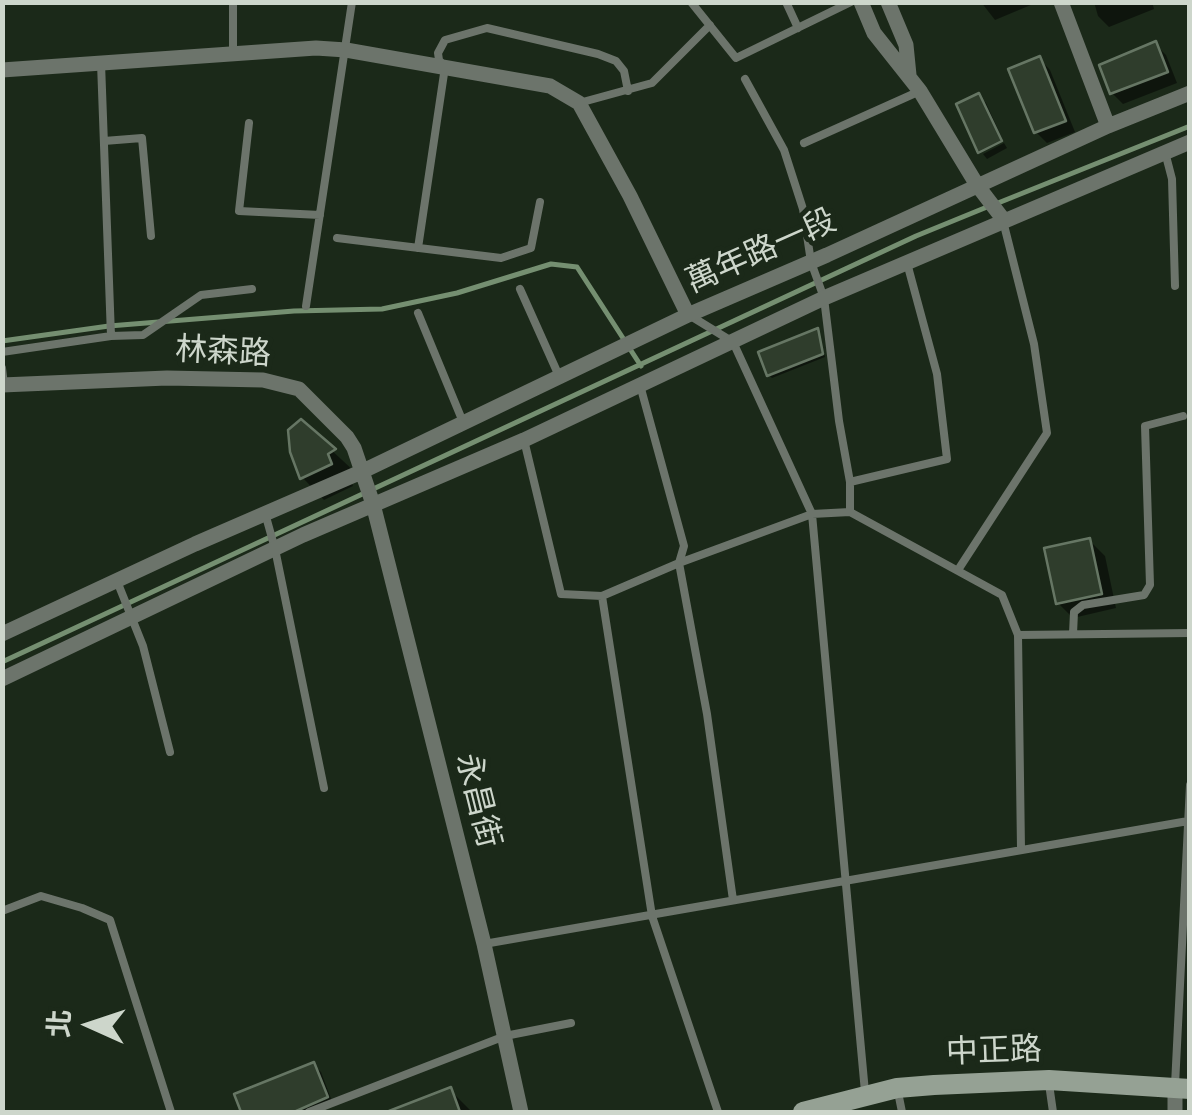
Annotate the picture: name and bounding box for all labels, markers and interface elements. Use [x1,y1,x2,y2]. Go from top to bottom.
street label: 萬年路一段 [681,203,843,303]
street label: 林森路 [174,332,272,376]
street label: 永昌街 [446,750,506,852]
north arrow [40,975,140,1075]
text: 北 [40,1008,80,1038]
street label: 中正路 [945,1032,1043,1074]

